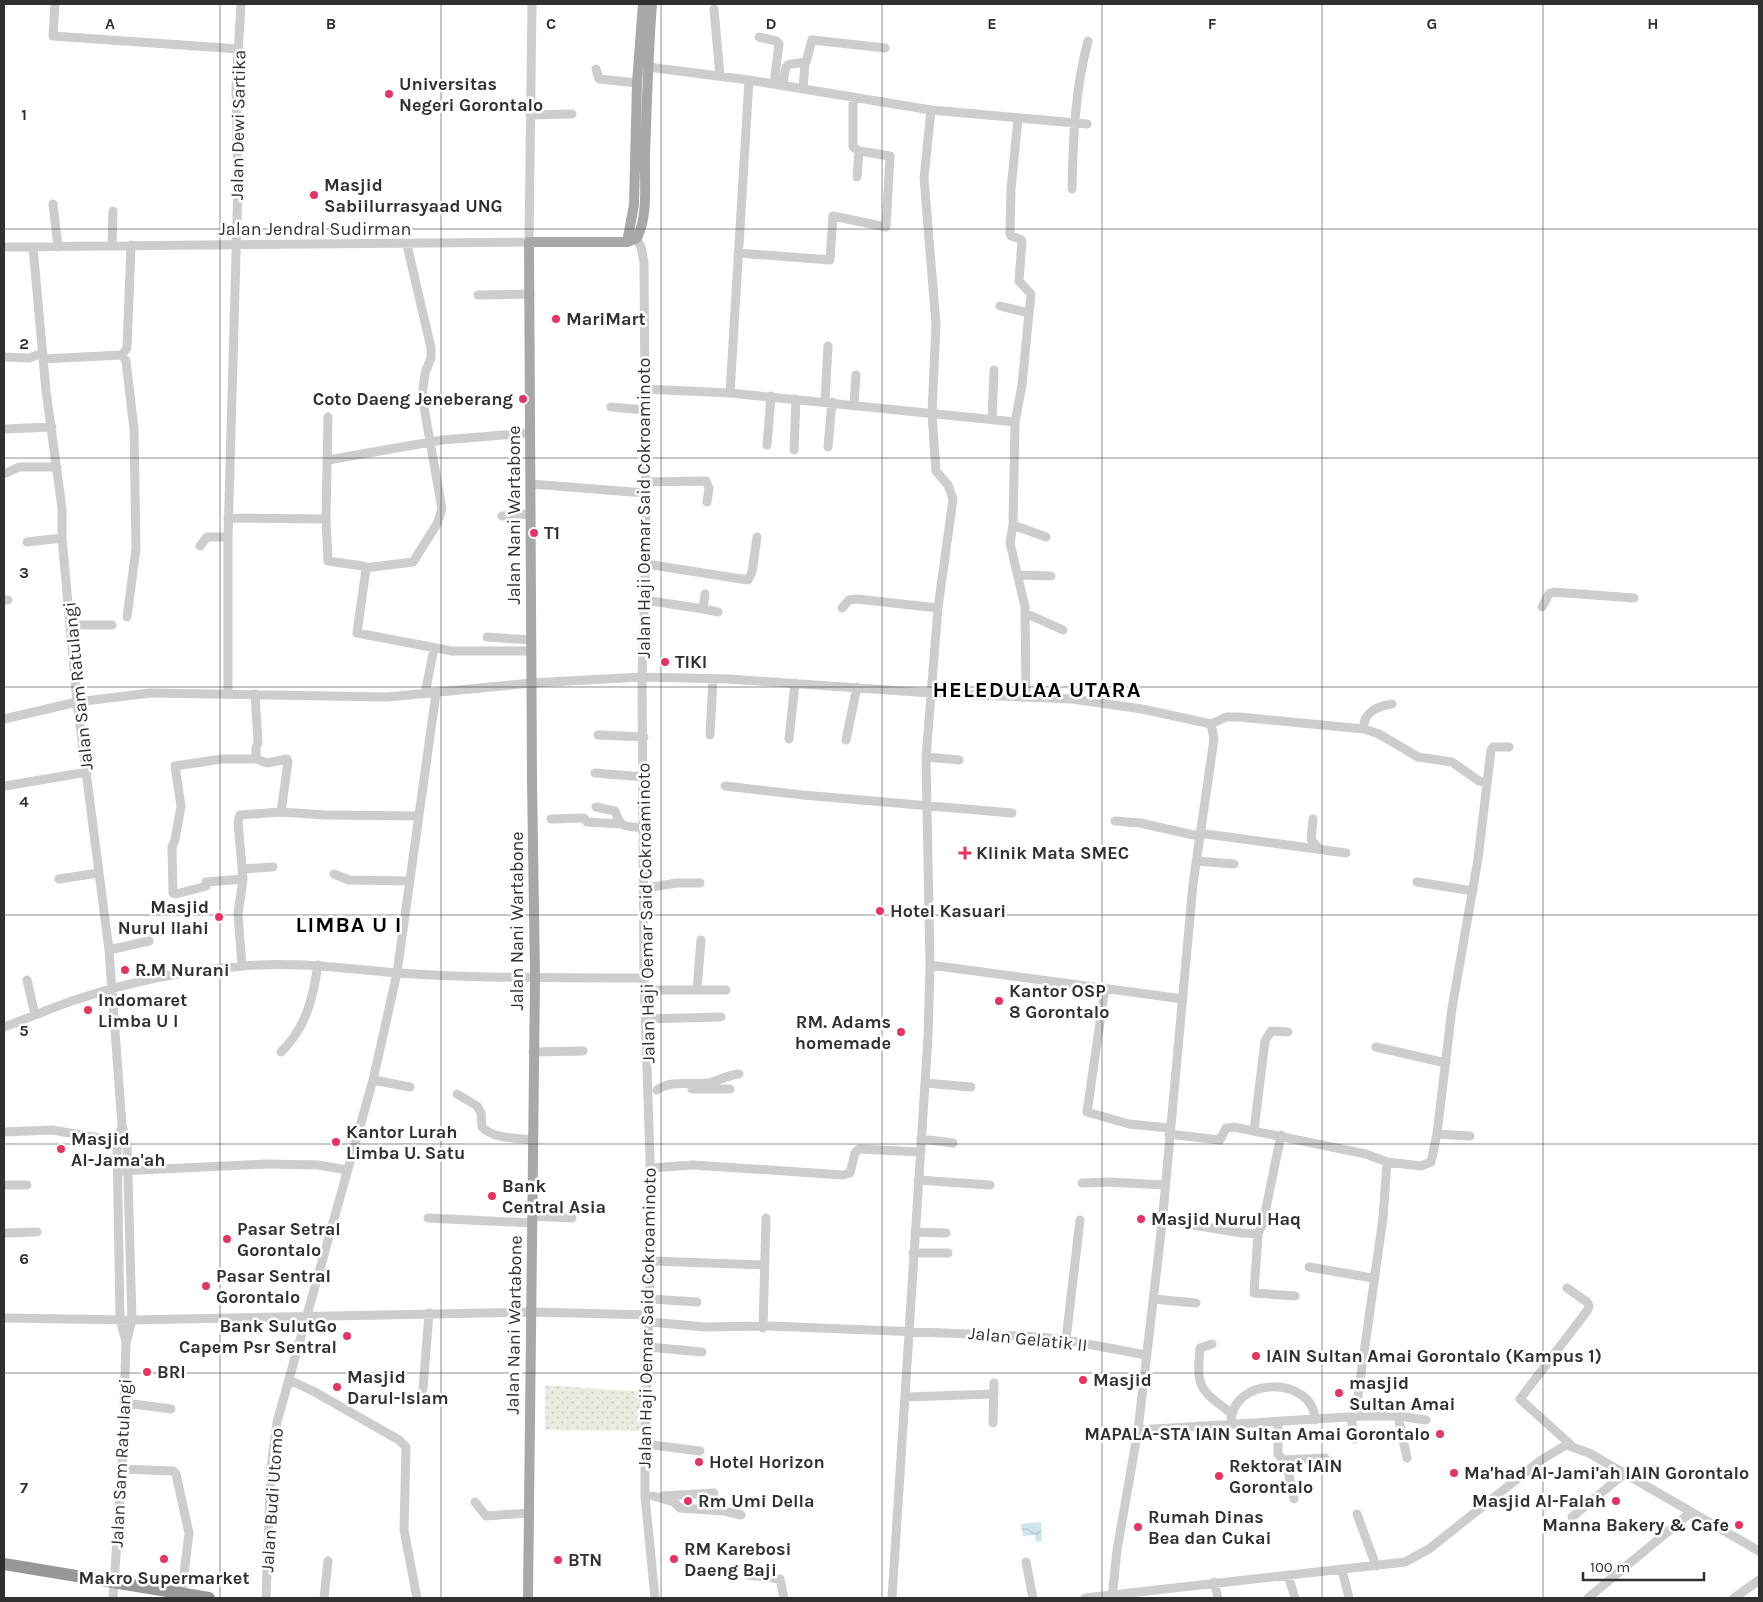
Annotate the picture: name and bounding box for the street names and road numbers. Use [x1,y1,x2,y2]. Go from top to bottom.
street label: Jalan Dewi Sartika [226,50,250,200]
street label: Jalan Jendral Sudirman [219,218,411,240]
street label: Jalan Haji Oemar Said Cokroaminoto [633,358,655,658]
street label: Jalan Nani Wartabone [503,425,525,605]
street label: Jalan Sam Ratulangi [58,601,98,771]
street label: Jalan Haji Oemar Said Cokroaminoto [632,762,660,1064]
street label: Jalan Nani Wartabone [506,831,528,1011]
street label: Jalan Haji Oemar Said Cokroaminoto [633,1167,661,1469]
street label: Jalan Nani Wartabone [501,1235,527,1415]
street label: Jalan Gelatik II [967,1322,1089,1356]
street label: Jalan Sam Ratulangi [106,1378,136,1548]
street label: Jalan Budi Utomo [256,1427,288,1573]

